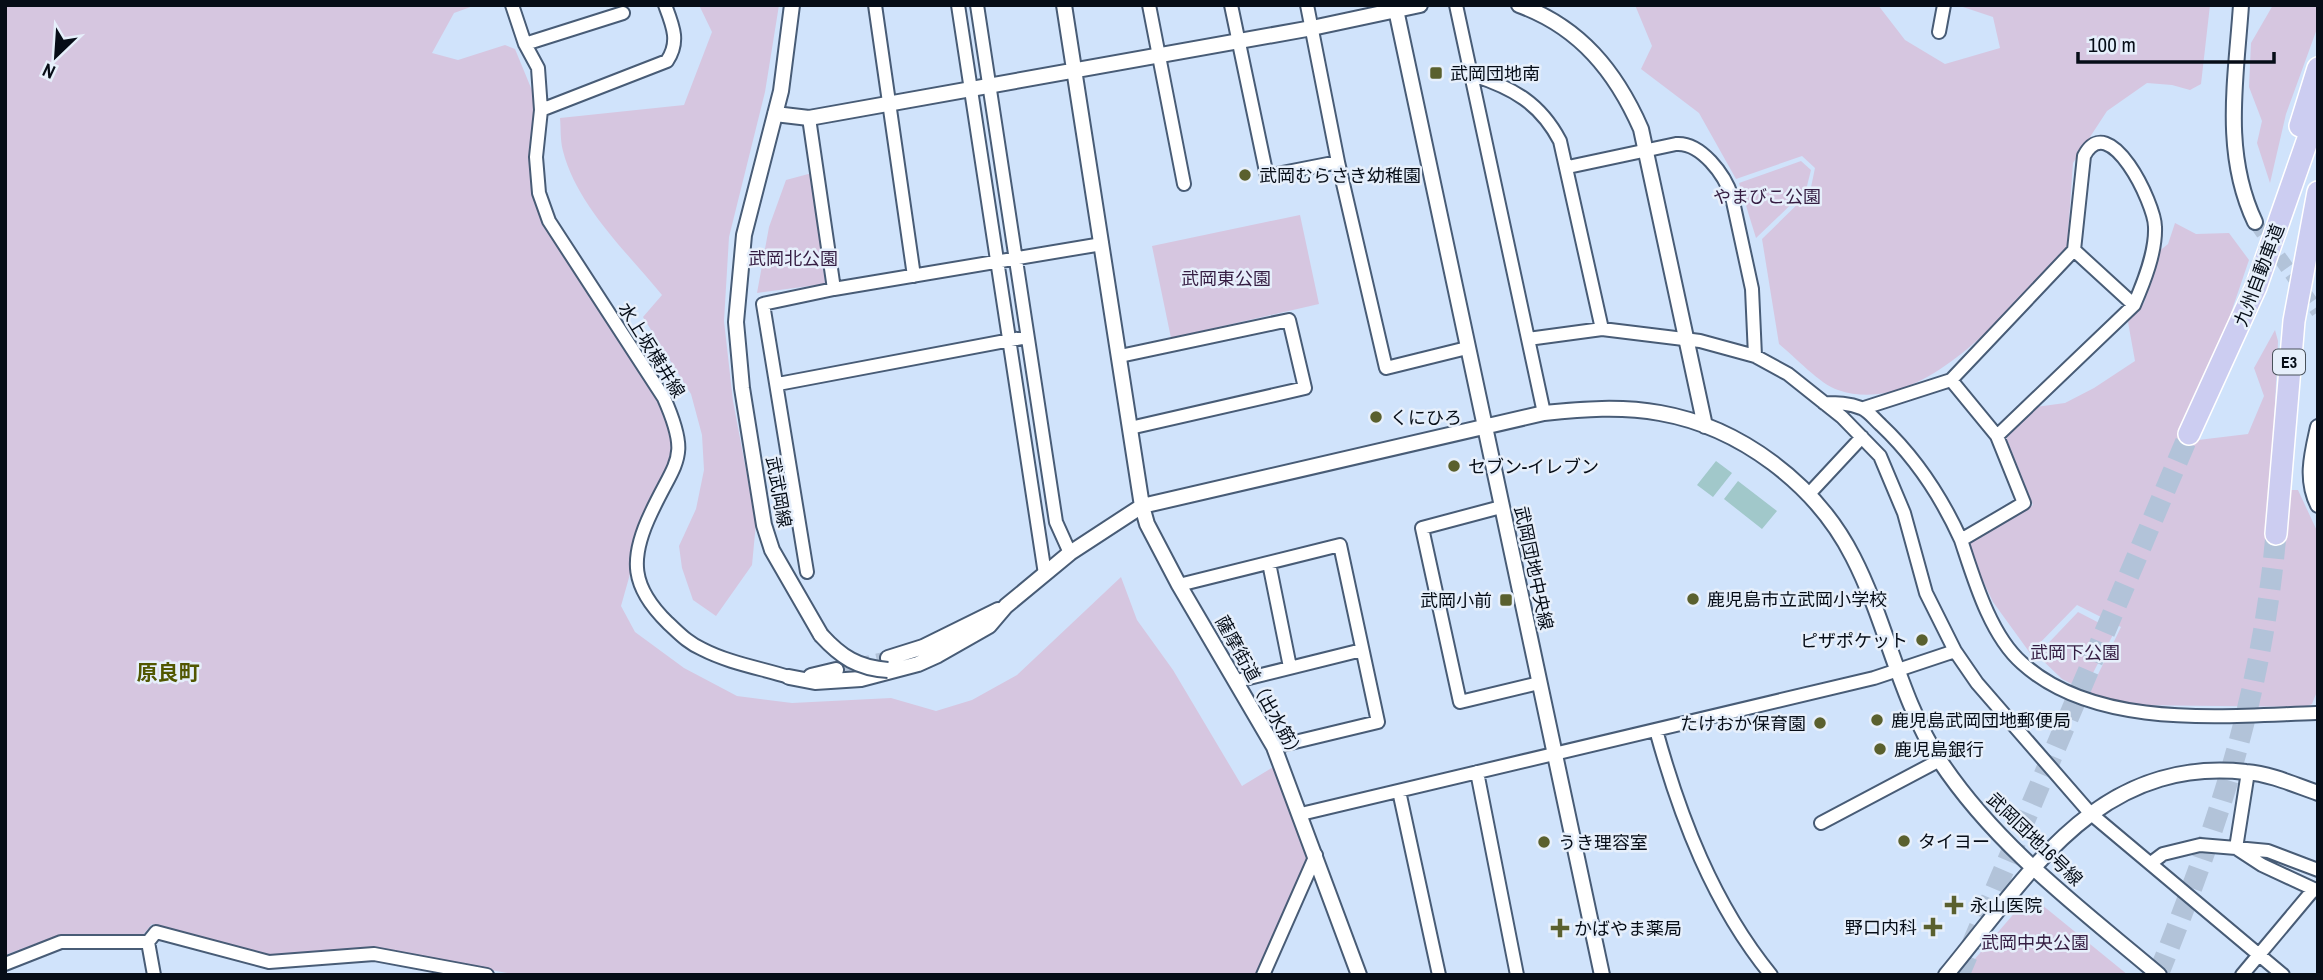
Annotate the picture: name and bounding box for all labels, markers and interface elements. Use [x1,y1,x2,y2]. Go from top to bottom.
north arrow [21,21,91,91]
scale bar [2078,21,2274,65]
text: 100 m [2088,30,2136,59]
text: N [38,57,59,86]
place label: 武岡団地南 [1450,61,1540,86]
marker: 武岡団地南 [1428,65,1444,81]
place label: 武岡むらさき幼稚園 [1259,163,1421,188]
marker: 武岡むらさき幼稚園 [1237,167,1253,183]
park label: やまびこ公園 [1713,184,1821,209]
street label: 九州自動車道 [2228,220,2290,330]
park label: 武岡北公園 [748,246,838,271]
park label: 武岡東公園 [1181,266,1271,291]
street label: 水上坂横井線 [613,298,691,402]
road number: E3 [2273,350,2305,374]
place label: くにひろ [1390,405,1462,430]
marker: くにひろ [1368,409,1384,425]
street label: 武武岡線 [760,454,798,530]
place label: セブン-イレブン [1468,454,1599,479]
marker: セブン-イレブン [1446,458,1462,474]
street label: 武岡団地中央線 [1509,504,1559,632]
place label: 鹿児島市立武岡小学校 [1707,587,1887,612]
place label: 武岡小前 [1420,588,1492,613]
marker: 鹿児島市立武岡小学校 [1685,591,1701,607]
marker: 武岡小前 [1498,592,1514,608]
street label: 薩摩街道（出水筋） [1210,611,1310,765]
place label: ピザポケット [1800,628,1908,653]
marker: ピザポケット [1914,632,1930,648]
park label: 武岡下公園 [2030,640,2120,665]
district label: 原良町 [137,658,200,687]
place label: 鹿児島武岡団地郵便局 [1891,708,2071,733]
place label: たけおか保育園 [1680,711,1806,736]
marker: 鹿児島武岡団地郵便局 [1869,712,1885,728]
marker: たけおか保育園 [1812,715,1828,731]
place label: 鹿児島銀行 [1894,737,1984,762]
marker: 鹿児島銀行 [1872,741,1888,757]
street label: 武岡団地16号線 [1982,787,2088,891]
place label: タイヨー [1918,829,1990,854]
place label: うき理容室 [1558,830,1648,855]
marker: タイヨー [1896,833,1912,849]
marker: うき理容室 [1536,834,1552,850]
place label: 永山医院 [1970,893,2042,918]
marker: 永山医院 [1944,895,1964,915]
place label: 野口内科 [1845,915,1917,940]
place label: かばやま薬局 [1574,916,1682,941]
marker: 野口内科 [1923,917,1943,937]
marker: かばやま薬局 [1552,920,1568,936]
park label: 武岡中央公園 [1981,930,2089,955]

